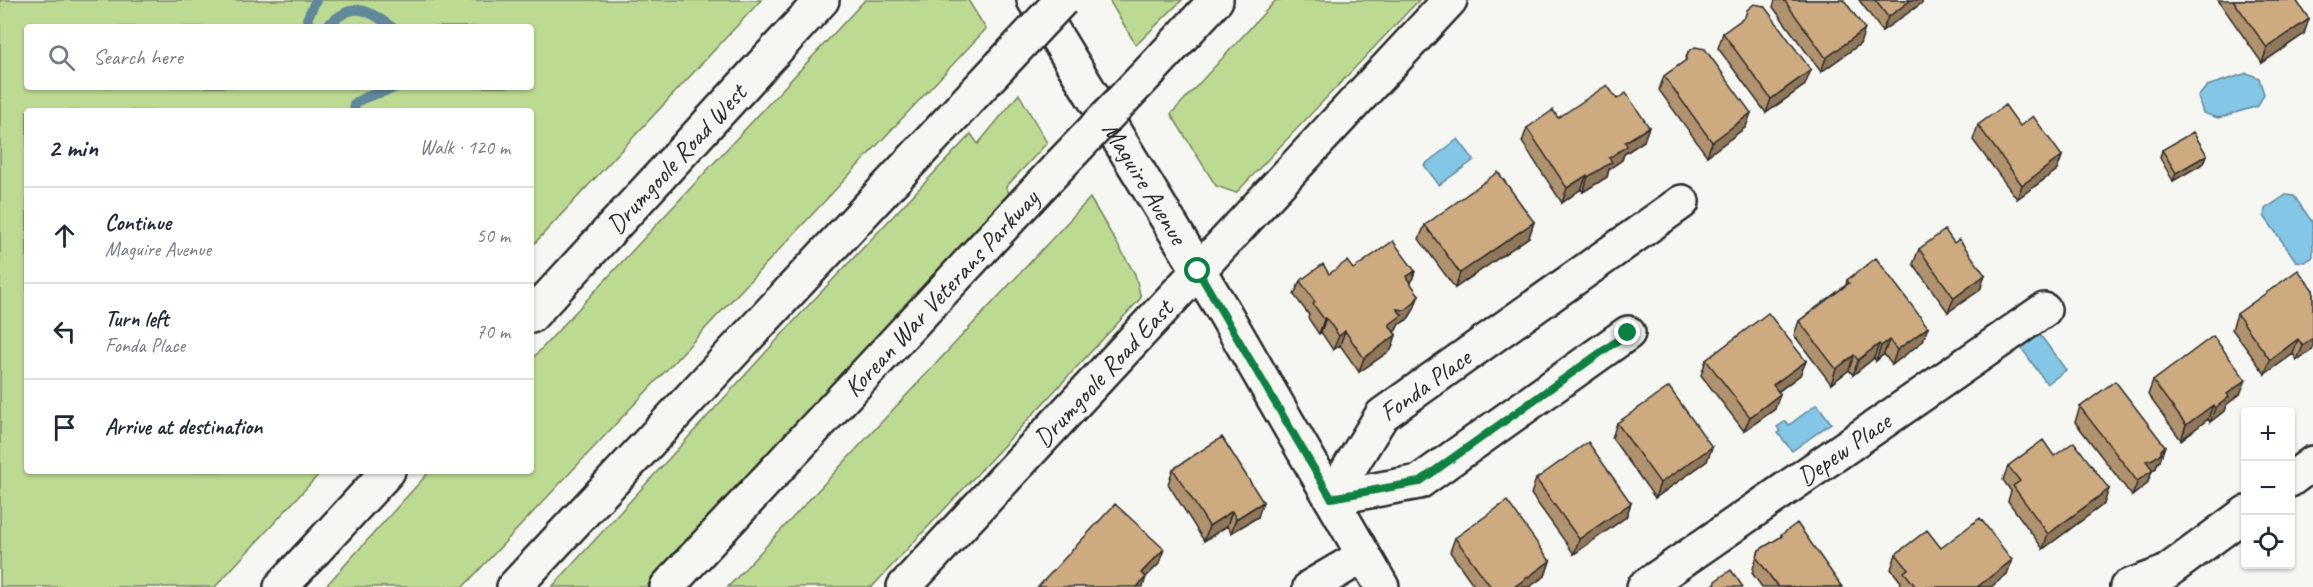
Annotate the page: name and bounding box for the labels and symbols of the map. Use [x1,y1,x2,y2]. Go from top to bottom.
street label: Drumgoole Road West [599,75,755,241]
street label: Maguire Avenue [1095,116,1196,253]
street label: Korean War Veterans Parkway [837,181,1047,404]
route start [1184,257,1210,283]
street label: Drumgoole Road East [1027,291,1182,454]
route end [1614,319,1640,345]
street label: Fonda Place [1373,340,1479,429]
street label: Depew Place [1791,404,1899,493]

